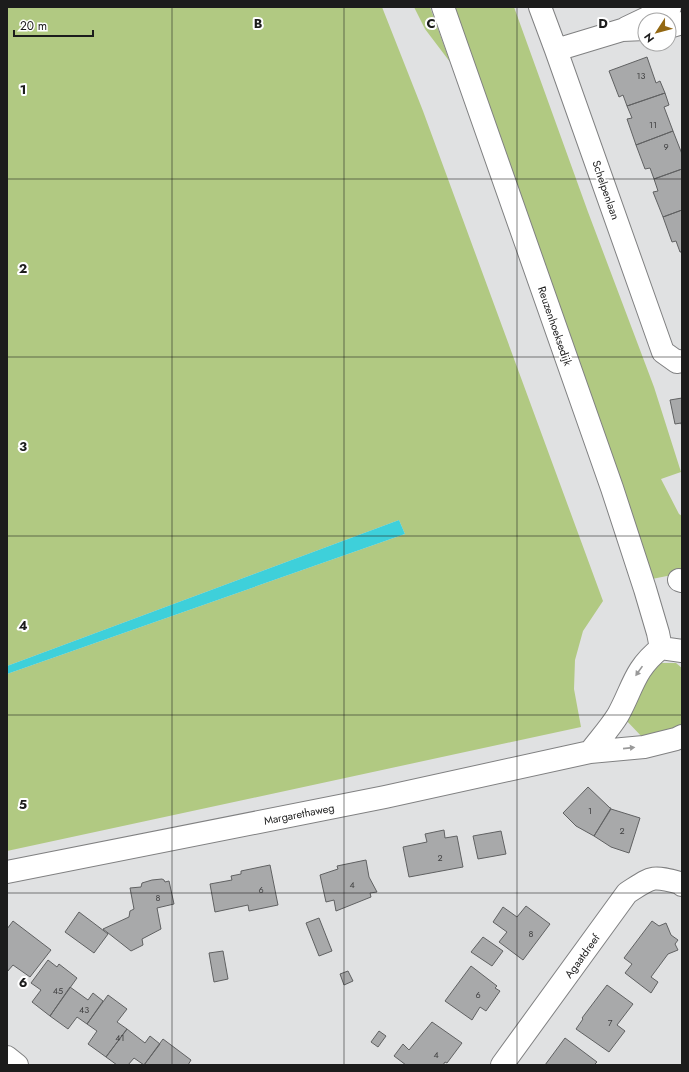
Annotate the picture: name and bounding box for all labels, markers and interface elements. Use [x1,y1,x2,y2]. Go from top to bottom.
scale bar [14,12,93,38]
north arrow [637,12,677,52]
text: B [254,14,263,33]
text: C [426,14,436,33]
text: D [598,14,608,33]
text: 20 m [20,17,47,35]
text: N [640,30,658,46]
house number: 13 [637,69,646,82]
text: 1 [20,80,26,99]
house number: 11 [649,118,657,131]
house number: 9 [663,140,669,153]
street label: Schelpenlaan [588,158,624,222]
text: 2 [19,259,27,278]
street label: Reuzenhoeksedijk [534,284,576,368]
text: 3 [19,437,27,456]
text: 4 [18,616,28,635]
one-way arrow [635,665,643,676]
one-way arrow [623,745,635,751]
text: 5 [19,795,27,814]
street label: Margarethaweg [262,799,336,829]
house number: 1 [588,804,592,817]
house number: 2 [619,824,625,837]
house number: 2 [437,851,443,864]
house number: 4 [349,878,355,891]
house number: 6 [258,883,264,896]
house number: 8 [156,891,161,904]
house number: 8 [529,927,534,940]
street label: Agaatdreef [561,930,604,981]
text: 6 [19,973,28,992]
house number: 45 [53,984,63,997]
house number: 6 [475,988,481,1001]
house number: 43 [79,1003,89,1016]
house number: 7 [608,1016,613,1029]
house number: 41 [115,1031,125,1044]
house number: 4 [433,1048,439,1061]

